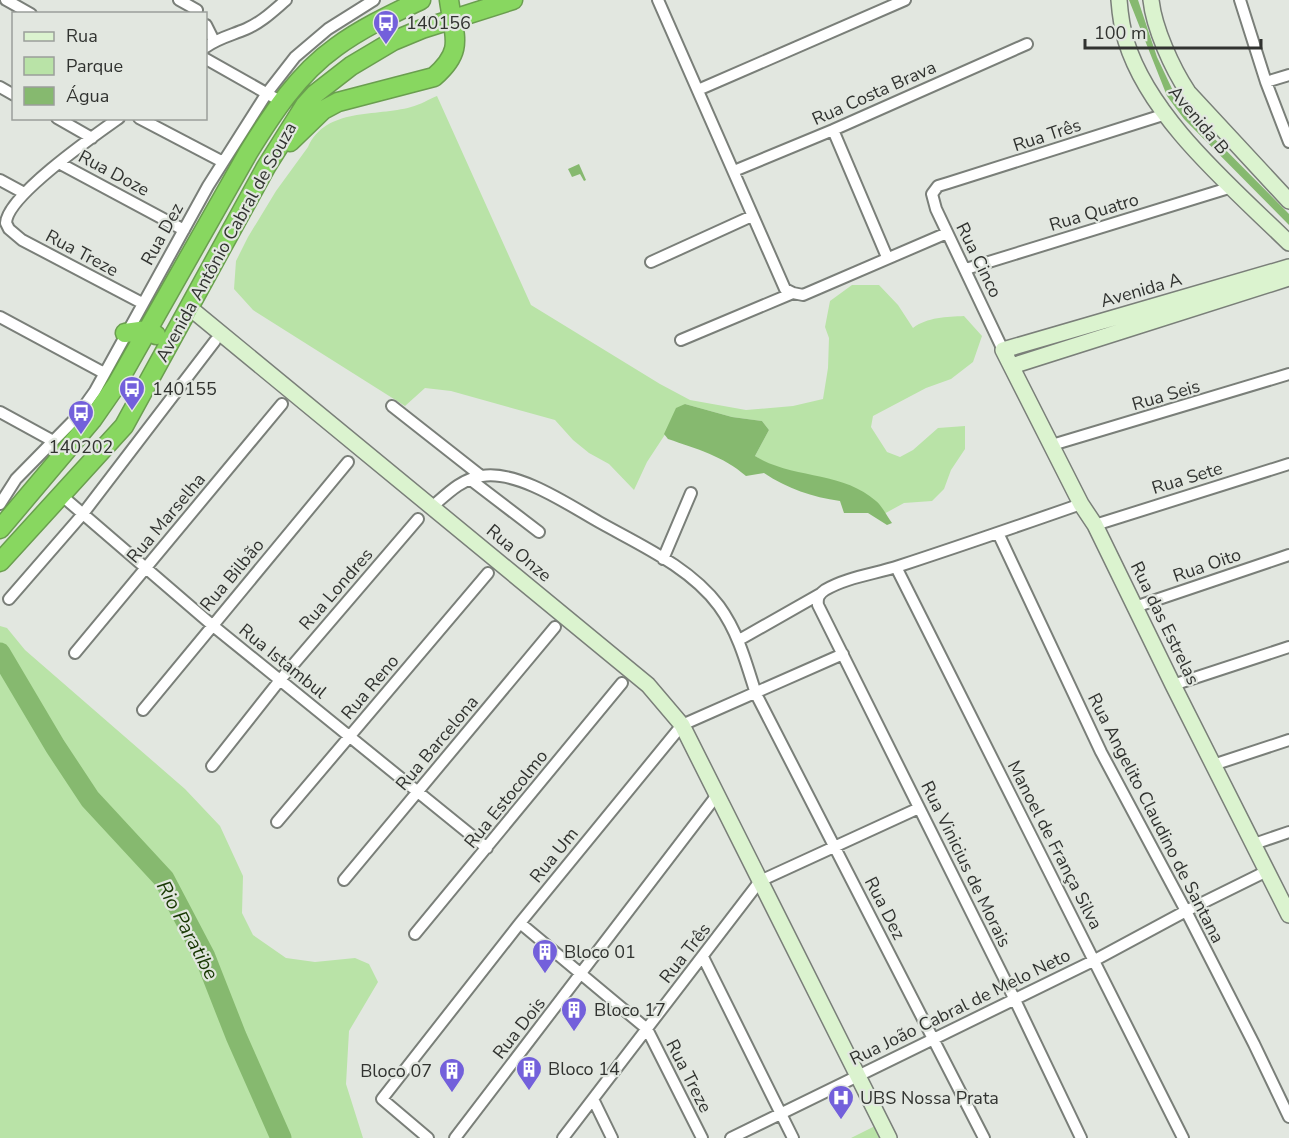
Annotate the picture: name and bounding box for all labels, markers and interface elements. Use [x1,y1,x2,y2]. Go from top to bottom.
bus stop icon: 140156 [371,8,401,46]
place label: 140156 [406,11,471,35]
legend [12,12,207,120]
scale bar [1085,12,1260,50]
text: 100 m [1094,21,1146,45]
text: Rua [66,24,98,48]
text: Parque [66,54,123,78]
street label: Rua Costa Brava [808,55,940,131]
street label: Avenida B [1163,81,1235,159]
text: Água [66,84,109,108]
street label: Rua Três [1010,113,1084,157]
street label: Avenida Antônio Cabral de Souza [150,118,302,366]
street label: Rua Doze [74,144,154,202]
street label: Rua Quatro [1046,187,1142,237]
street label: Rua Dez [135,199,189,269]
street label: Rua Cinco [950,218,1008,302]
street label: Rua Treze [41,224,123,282]
street label: Avenida A [1098,267,1184,313]
bus stop icon: 140155 [117,374,147,412]
street label: Rua Seis [1129,374,1203,416]
place label: 140155 [152,377,217,401]
bus stop icon: 140202 [66,398,96,436]
place label: 140202 [49,435,113,459]
street label: Rua Sete [1149,456,1225,500]
street label: Rua Marselha [121,468,211,568]
street label: Rua Onze [481,519,557,587]
street label: Rua Bilbão [195,534,269,616]
street label: Rua Oito [1170,542,1244,588]
street label: Rua Londres [294,543,378,635]
street label: Rua das Estrelas [1125,557,1205,689]
street label: Rua Istambul [234,618,333,704]
street label: Rua Reno [336,649,404,725]
street label: Rua Angelito Claudino de Santana [1082,689,1230,947]
street label: Rua Barcelona [390,690,484,796]
street label: Rua Estocolmo [459,745,553,853]
street label: Manoel de França Silva [1002,756,1108,934]
street label: Rua Vinicius de Morais [915,777,1017,951]
street label: Rua Um [524,822,584,888]
street label: Rua Dez [859,872,911,944]
water label: Rio Paratibe [150,876,225,985]
street label: Rua Três [654,918,716,988]
building icon: Bloco 01 [530,937,560,975]
place label: Bloco 01 [564,940,636,964]
street label: Rua João Cabral de Melo Neto [846,943,1074,1071]
street label: Rua Dois [487,992,551,1064]
building icon: Bloco 17 [559,995,589,1033]
place label: Bloco 17 [594,998,666,1022]
street label: Rua Treze [660,1035,718,1117]
building icon: Bloco 14 [514,1054,544,1092]
building icon: Bloco 07 [437,1056,467,1094]
place label: Bloco 14 [548,1057,620,1081]
place label: Bloco 07 [360,1059,432,1083]
hospital icon: UBS Nossa Prata [826,1083,856,1121]
place label: UBS Nossa Prata [860,1086,999,1110]

